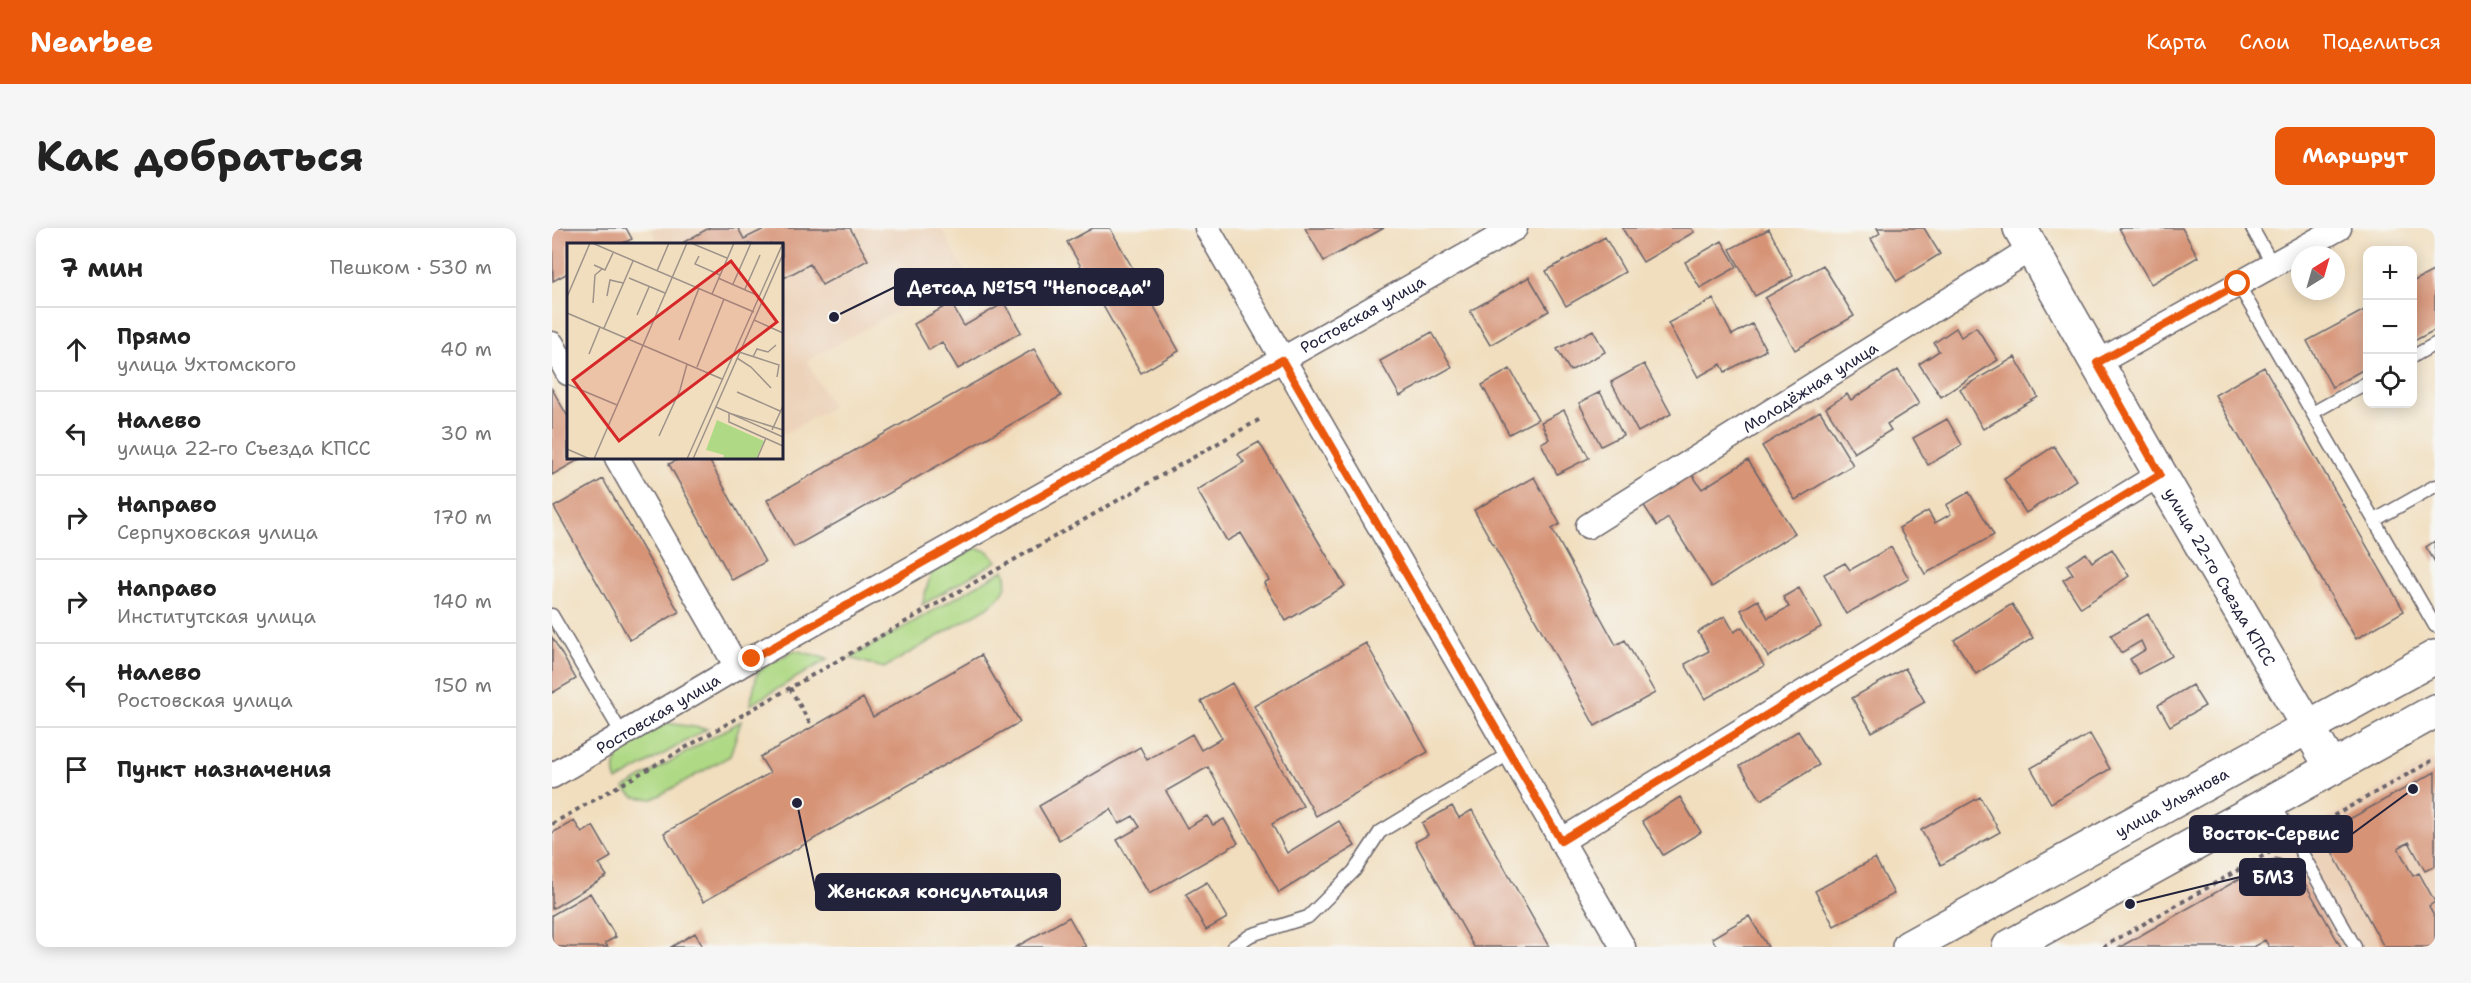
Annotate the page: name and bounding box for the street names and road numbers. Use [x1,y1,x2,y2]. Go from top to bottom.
street label: Ростовская улица [1296,270,1429,358]
street label: Молодёжная улица [1738,337,1882,437]
street label: улица 22-го Съезда КПСС [2160,484,2281,670]
street label: Ростовская улица [592,669,724,758]
street label: улица Ульянова [2111,762,2232,842]

